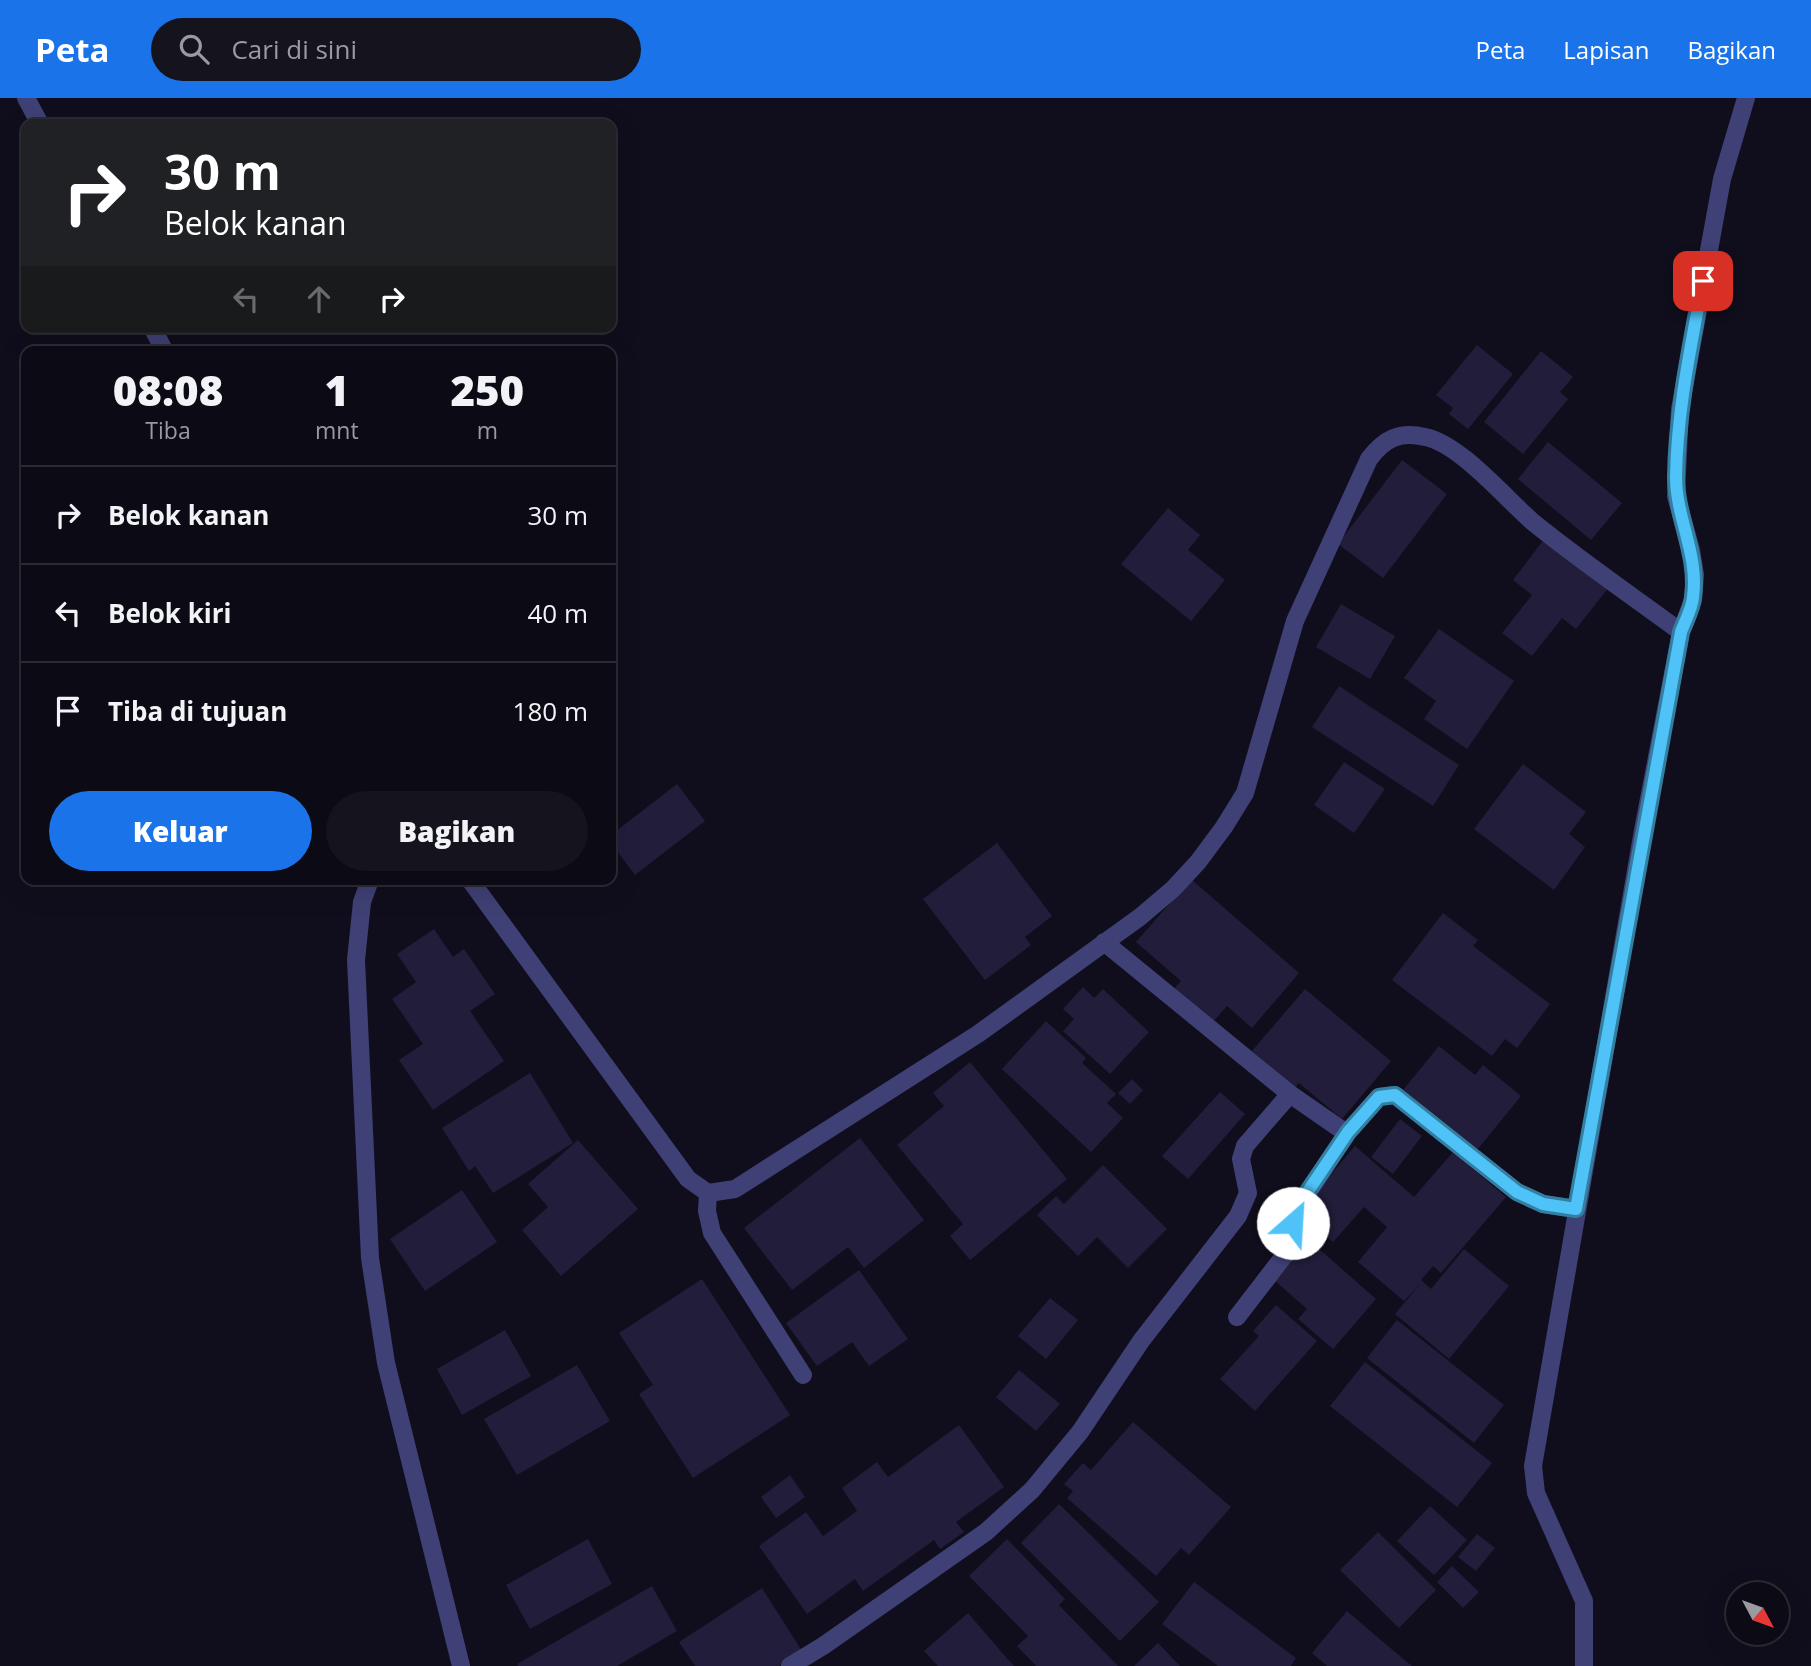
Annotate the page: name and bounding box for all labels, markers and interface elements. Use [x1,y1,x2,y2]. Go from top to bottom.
search box [151,18,641,81]
text: Peta [35,27,109,72]
icon: search [175,30,213,68]
text: Cari di sini [231,31,357,67]
text: Peta [1475,33,1525,66]
text: Lapisan [1563,33,1649,66]
text: Bagikan [1687,33,1776,66]
text: 30 m [164,138,281,204]
icon: right [49,147,140,238]
text: Belok kanan [164,201,347,244]
pin [1673,251,1733,311]
icon: arrive [1684,262,1722,300]
icon: left [227,280,265,318]
icon: ahead [300,280,338,318]
icon: right [373,280,411,318]
text: 08:08 [113,361,223,418]
text: 1 [325,361,349,418]
text: 250 [450,361,524,418]
text: Tiba [145,414,191,446]
text: mnt [315,414,359,446]
text: m [477,414,498,446]
icon: right [49,496,87,534]
text: Belok kanan [108,497,269,533]
text: 30 m [527,497,588,533]
icon: left [49,594,87,632]
text: Belok kiri [108,595,232,631]
text: 40 m [527,595,588,631]
icon: arrive [49,692,87,730]
text: Tiba di tujuan [108,693,287,729]
text: 180 m [513,693,588,729]
button: Keluar [49,791,312,871]
button: Bagikan [326,791,588,871]
position arrow [1256,1186,1330,1260]
north arrow [1726,1582,1788,1645]
map controls [1726,1582,1789,1645]

